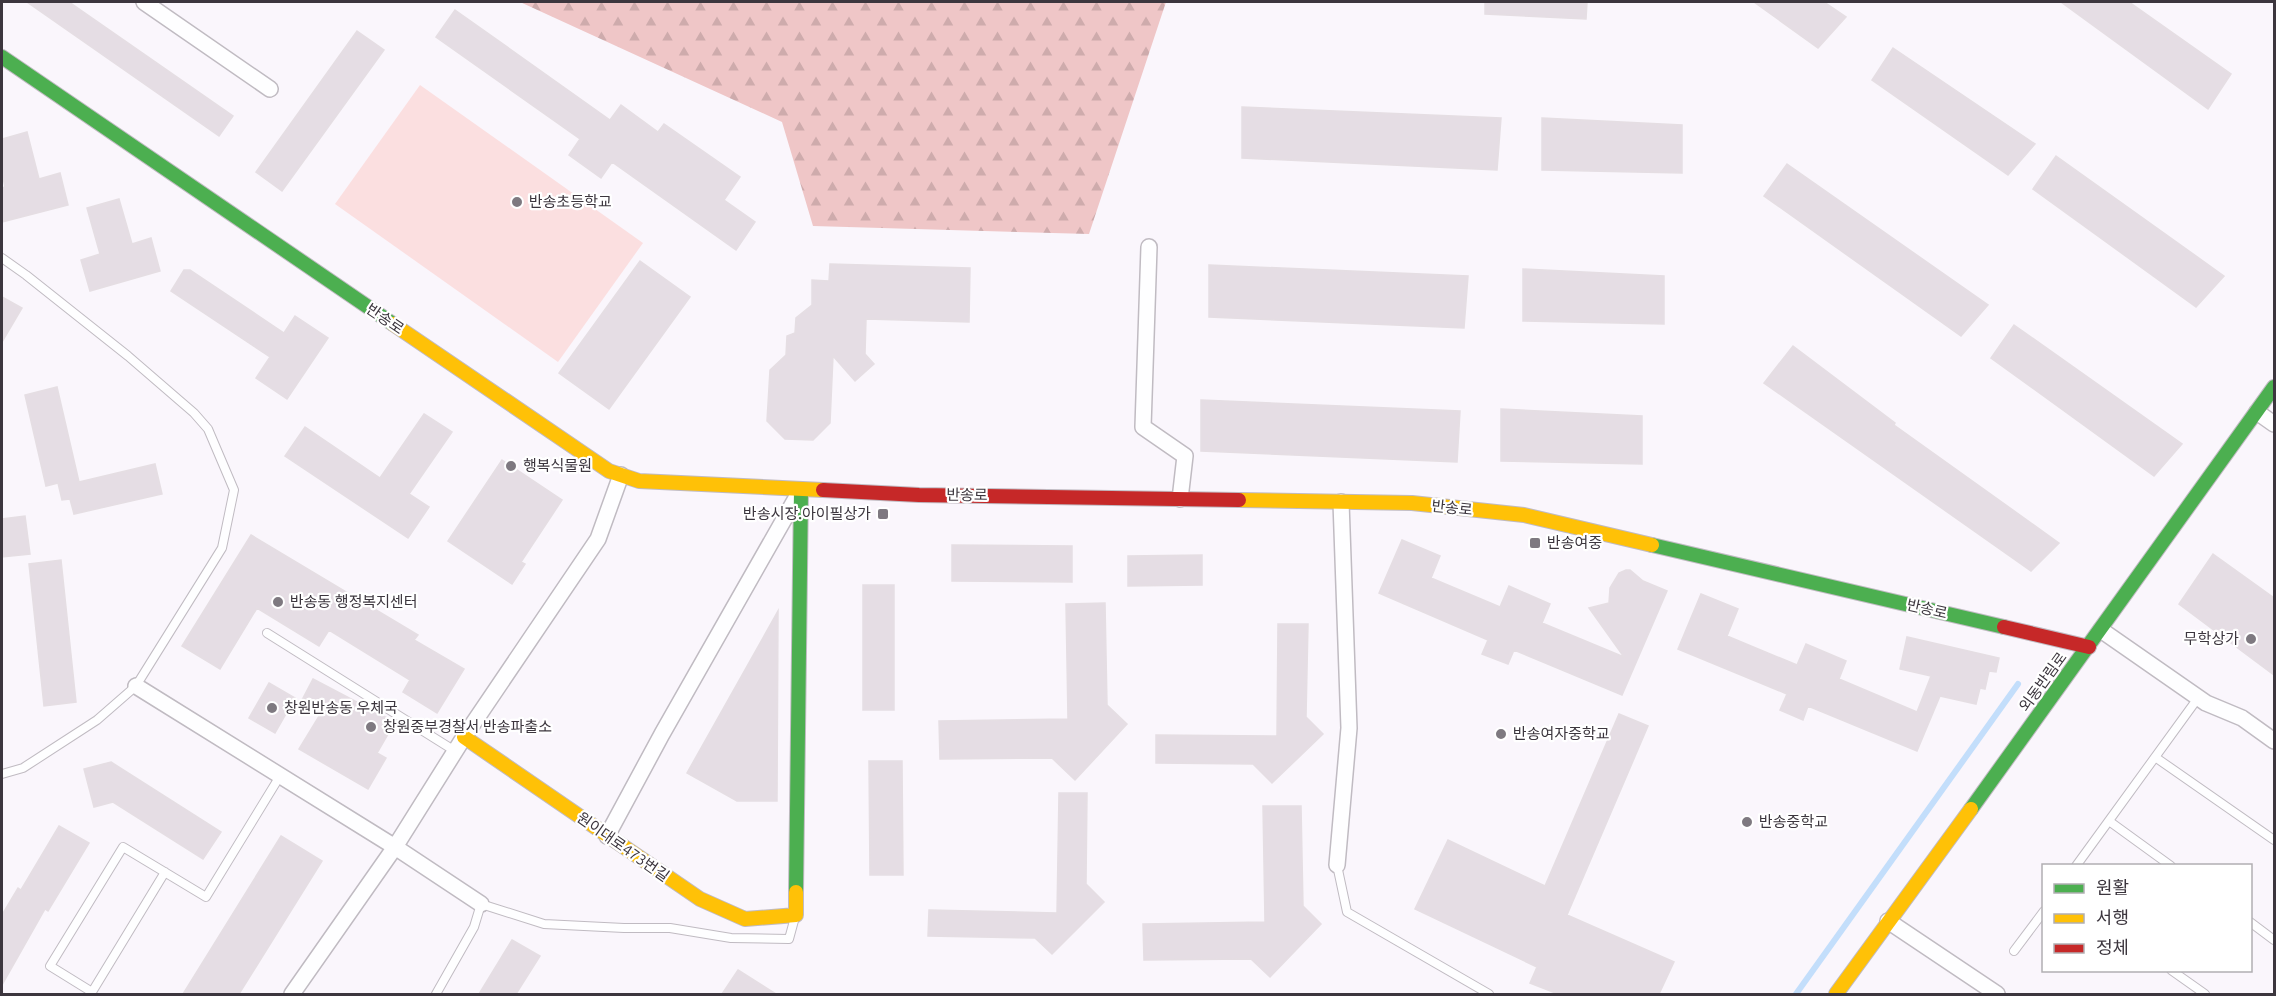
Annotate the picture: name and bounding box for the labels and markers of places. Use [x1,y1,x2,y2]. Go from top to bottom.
place label: 반송초등학교 [529,193,612,210]
marker: 반송초등학교 [510,195,524,209]
place label: 행복식물원 [523,457,592,474]
marker: 행복식물원 [504,459,518,473]
place label: 반송시장.아이필상가 [743,505,871,522]
marker: 반송시장.아이필상가 [876,507,890,521]
place label: 반송여중 [1547,534,1602,551]
marker: 반송여중 [1528,536,1542,550]
place label: 반송동 행정복지센터 [290,593,418,610]
marker: 반송동 행정복지센터 [271,595,285,609]
place label: 무학상가 [2184,630,2239,647]
marker: 무학상가 [2244,632,2258,646]
place label: 창원반송동 우체국 [284,699,398,716]
marker: 창원반송동 우체국 [265,701,279,715]
place label: 창원중부경찰서 반송파출소 [383,718,552,735]
marker: 창원중부경찰서 반송파출소 [364,720,378,734]
place label: 반송여자중학교 [1513,725,1610,742]
marker: 반송여자중학교 [1494,727,1508,741]
place label: 반송중학교 [1759,813,1828,830]
marker: 반송중학교 [1740,815,1754,829]

